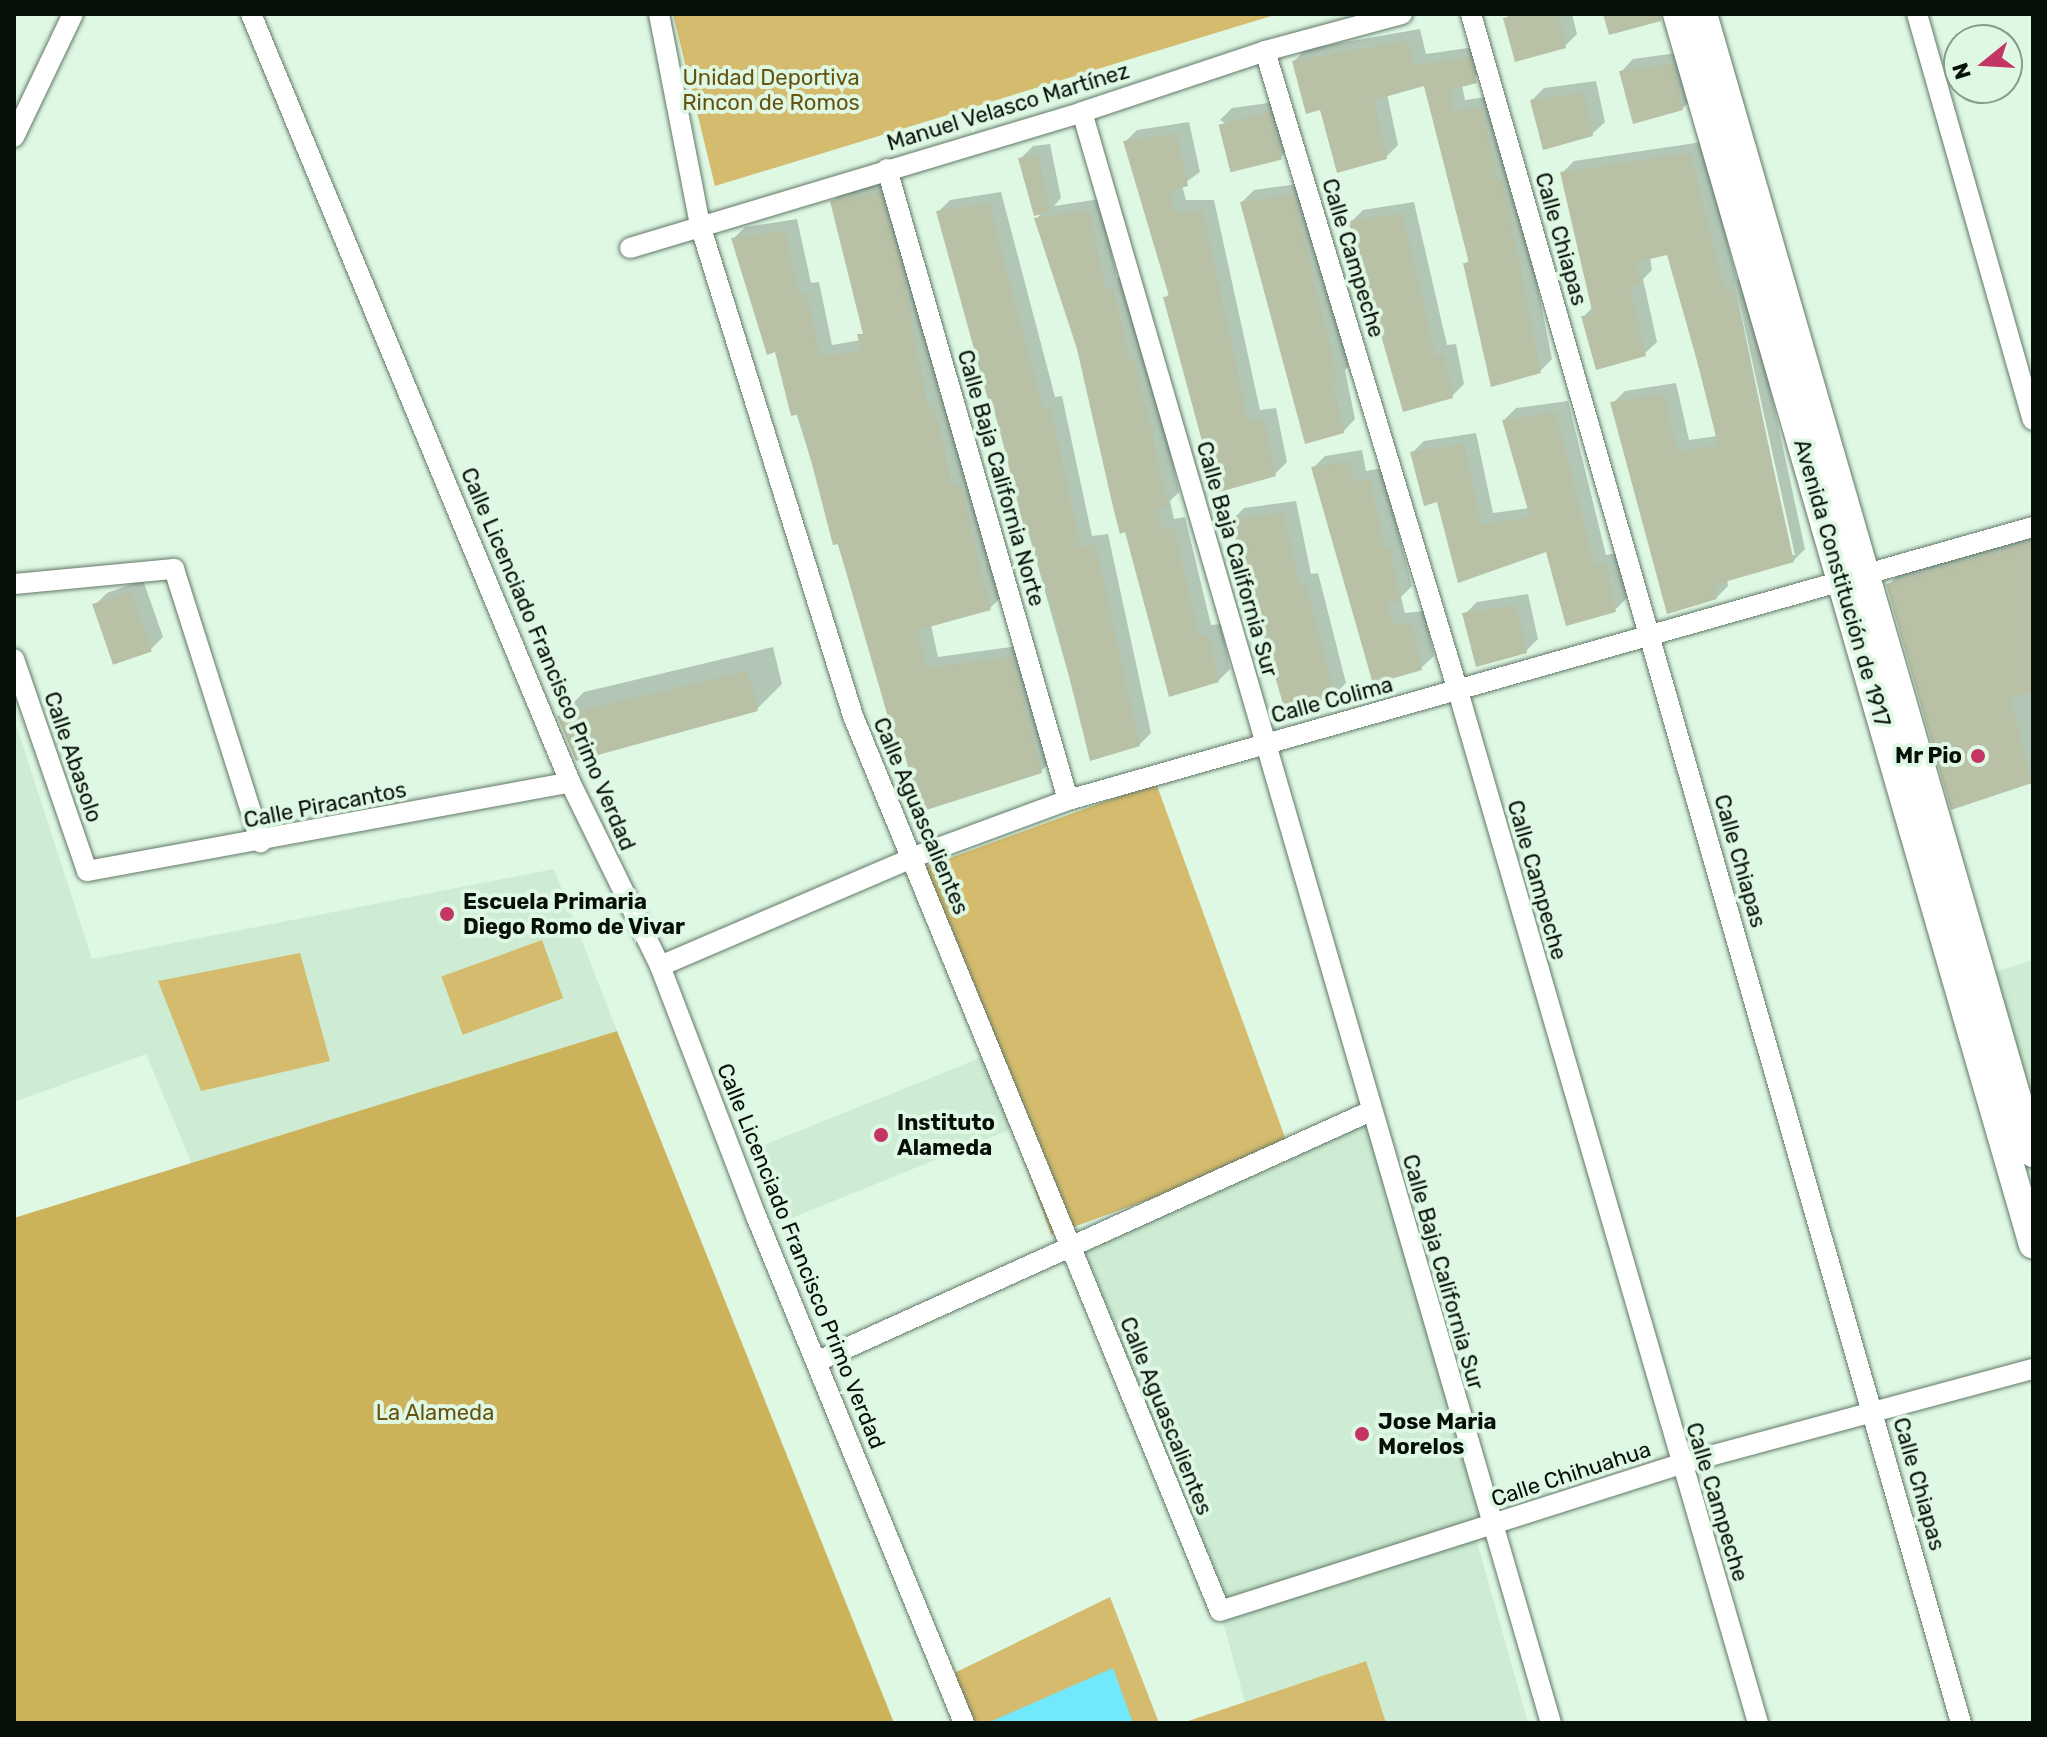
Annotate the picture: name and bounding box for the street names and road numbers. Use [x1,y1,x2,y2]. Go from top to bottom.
street label: Manuel Velasco Martínez [883,57,1133,157]
street label: Calle Chiapas [1529,169,1593,309]
street label: Calle Campeche [1316,175,1390,341]
street label: Calle Baja California Norte [952,347,1050,609]
street label: Avenida Constitución de 1917 [1788,436,1896,730]
street label: Calle Baja California Sur [1191,438,1283,680]
street label: Calle Licenciado Francisco Primo Verdad [455,463,641,855]
street label: Calle Colima [1268,671,1396,729]
street label: Calle Abasolo [38,688,108,826]
street label: Calle Aguascalientes [867,713,975,919]
street label: Calle Piracantos [242,776,408,834]
street label: Calle Chiapas [1708,791,1772,931]
street label: Calle Campeche [1502,797,1572,963]
street label: Calle Licenciado Francisco Primo Verdad [711,1059,891,1453]
street label: Calle Baja California Sur [1397,1151,1489,1393]
street label: Calle Aguascalientes [1114,1313,1218,1519]
street label: Calle Chiapas [1887,1414,1951,1554]
street label: Calle Campeche [1680,1419,1754,1585]
street label: Calle Chihuahua [1488,1436,1654,1512]

